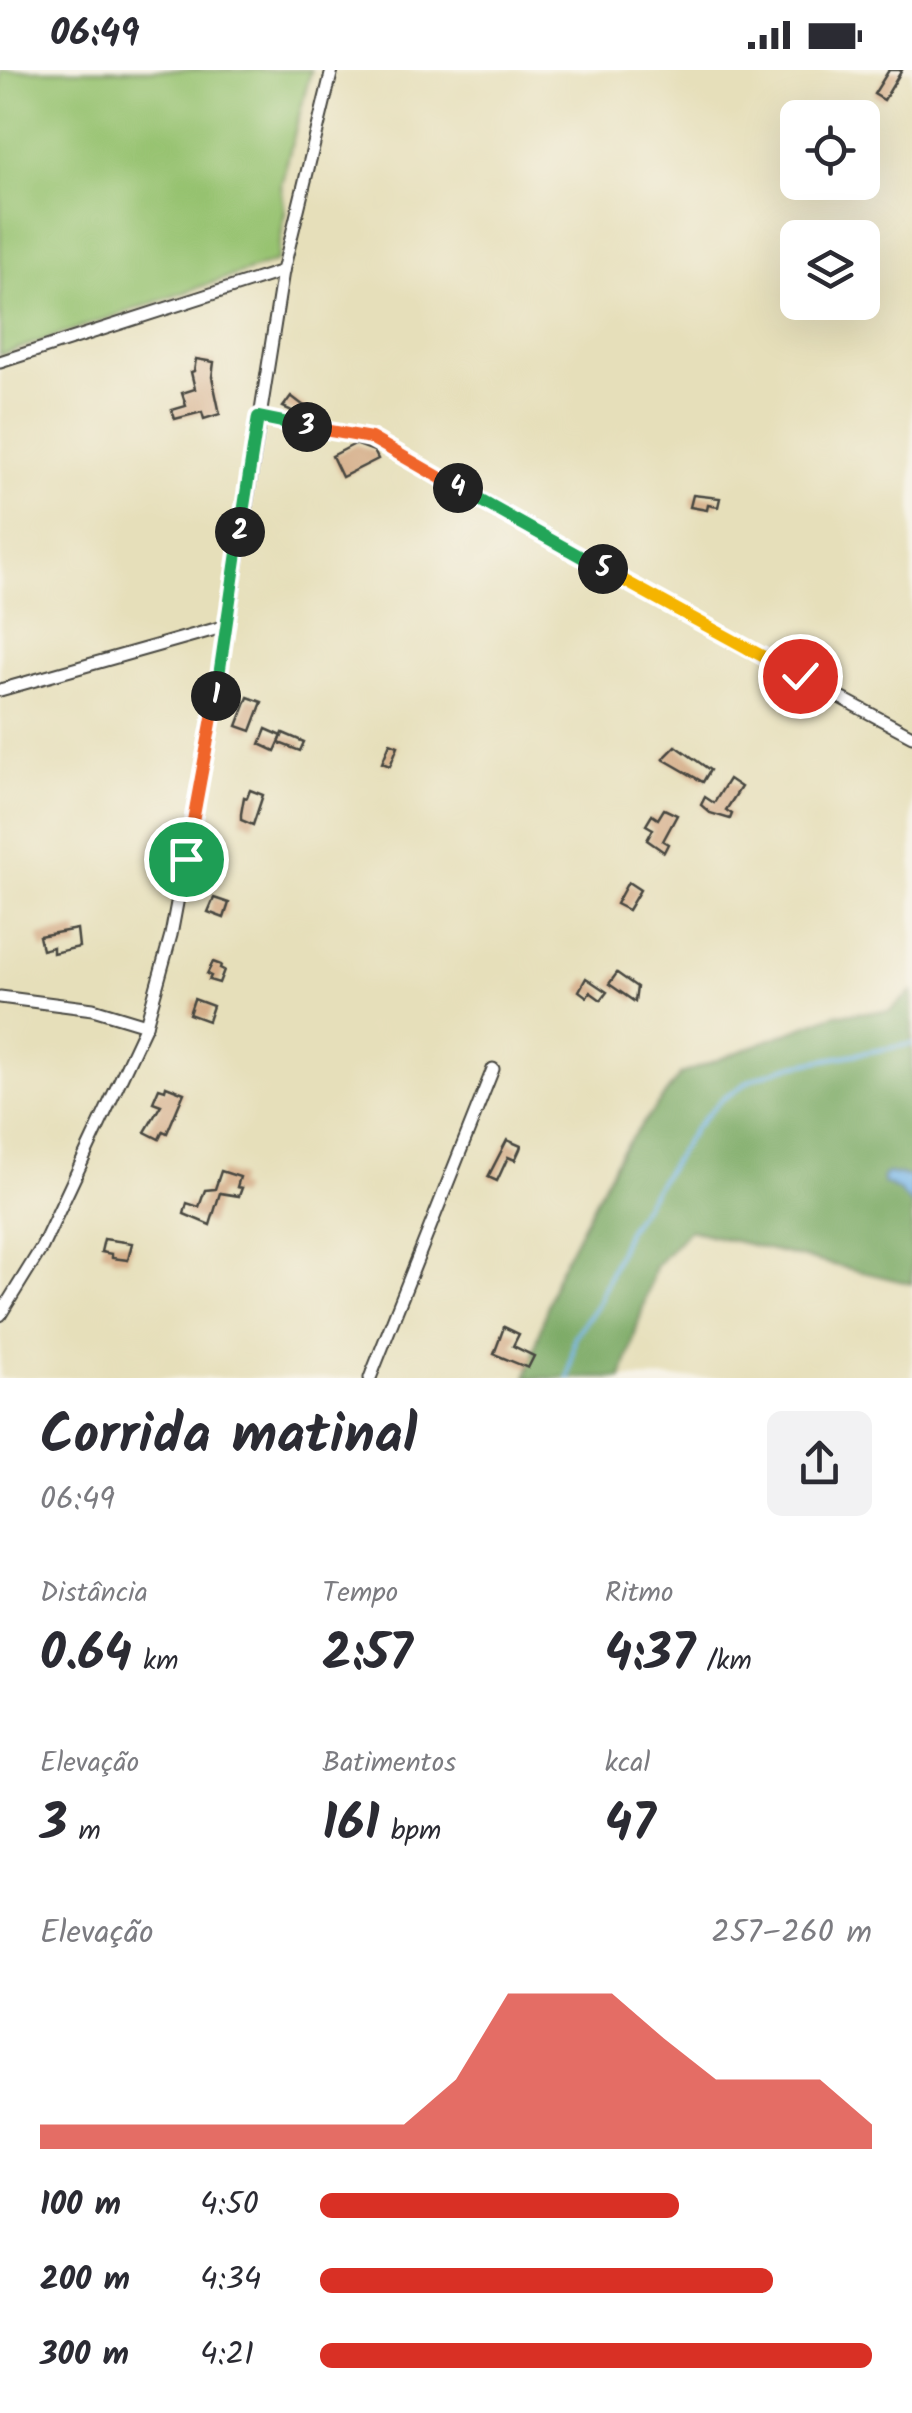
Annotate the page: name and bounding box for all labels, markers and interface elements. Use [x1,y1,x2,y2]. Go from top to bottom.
text: 06:49 [50,5,139,65]
map controls [780,100,880,320]
button: locate [780,100,880,200]
button: layers [780,220,880,320]
pin: 3 [282,402,332,452]
text: 3 [299,404,315,449]
pin: 4 [433,463,483,513]
text: 4 [450,465,466,510]
pin: 2 [215,507,265,557]
text: 2 [232,509,248,554]
pin: 5 [578,544,628,594]
text: 5 [596,546,610,591]
pin [758,634,843,719]
icon: check [773,649,828,704]
pin: 1 [191,671,241,721]
text: 1 [212,673,220,718]
pin [144,817,229,902]
icon: arrive [159,832,214,887]
text: Corrida matinal [40,1394,417,1481]
button: share [767,1411,872,1516]
text: 06:49 [40,1475,115,1526]
text: Distância [40,1571,148,1616]
text: Tempo [322,1571,398,1616]
text: Ritmo [605,1571,673,1616]
text: 0.64 [40,1616,132,1696]
text: 2:57 [322,1616,413,1696]
text: 4:37 [605,1616,695,1696]
text: km [132,1639,179,1684]
text: /km [695,1639,752,1684]
text: Elevação [40,1741,139,1786]
text: Batimentos [322,1741,456,1786]
text: kcal [605,1741,650,1786]
text: 3 [40,1786,67,1866]
text: 161 [322,1786,380,1866]
text: 47 [605,1786,656,1866]
text: m [67,1809,101,1854]
text: bpm [380,1809,441,1854]
text: Elevação [40,1908,153,1959]
text: 257–260 m [711,1908,872,1959]
text: 100 m [40,2180,121,2231]
text: 4:50 [200,2180,259,2231]
text: 200 m [40,2255,130,2306]
text: 4:34 [200,2255,261,2306]
text: 300 m [40,2330,129,2381]
text: 4:21 [200,2330,254,2381]

